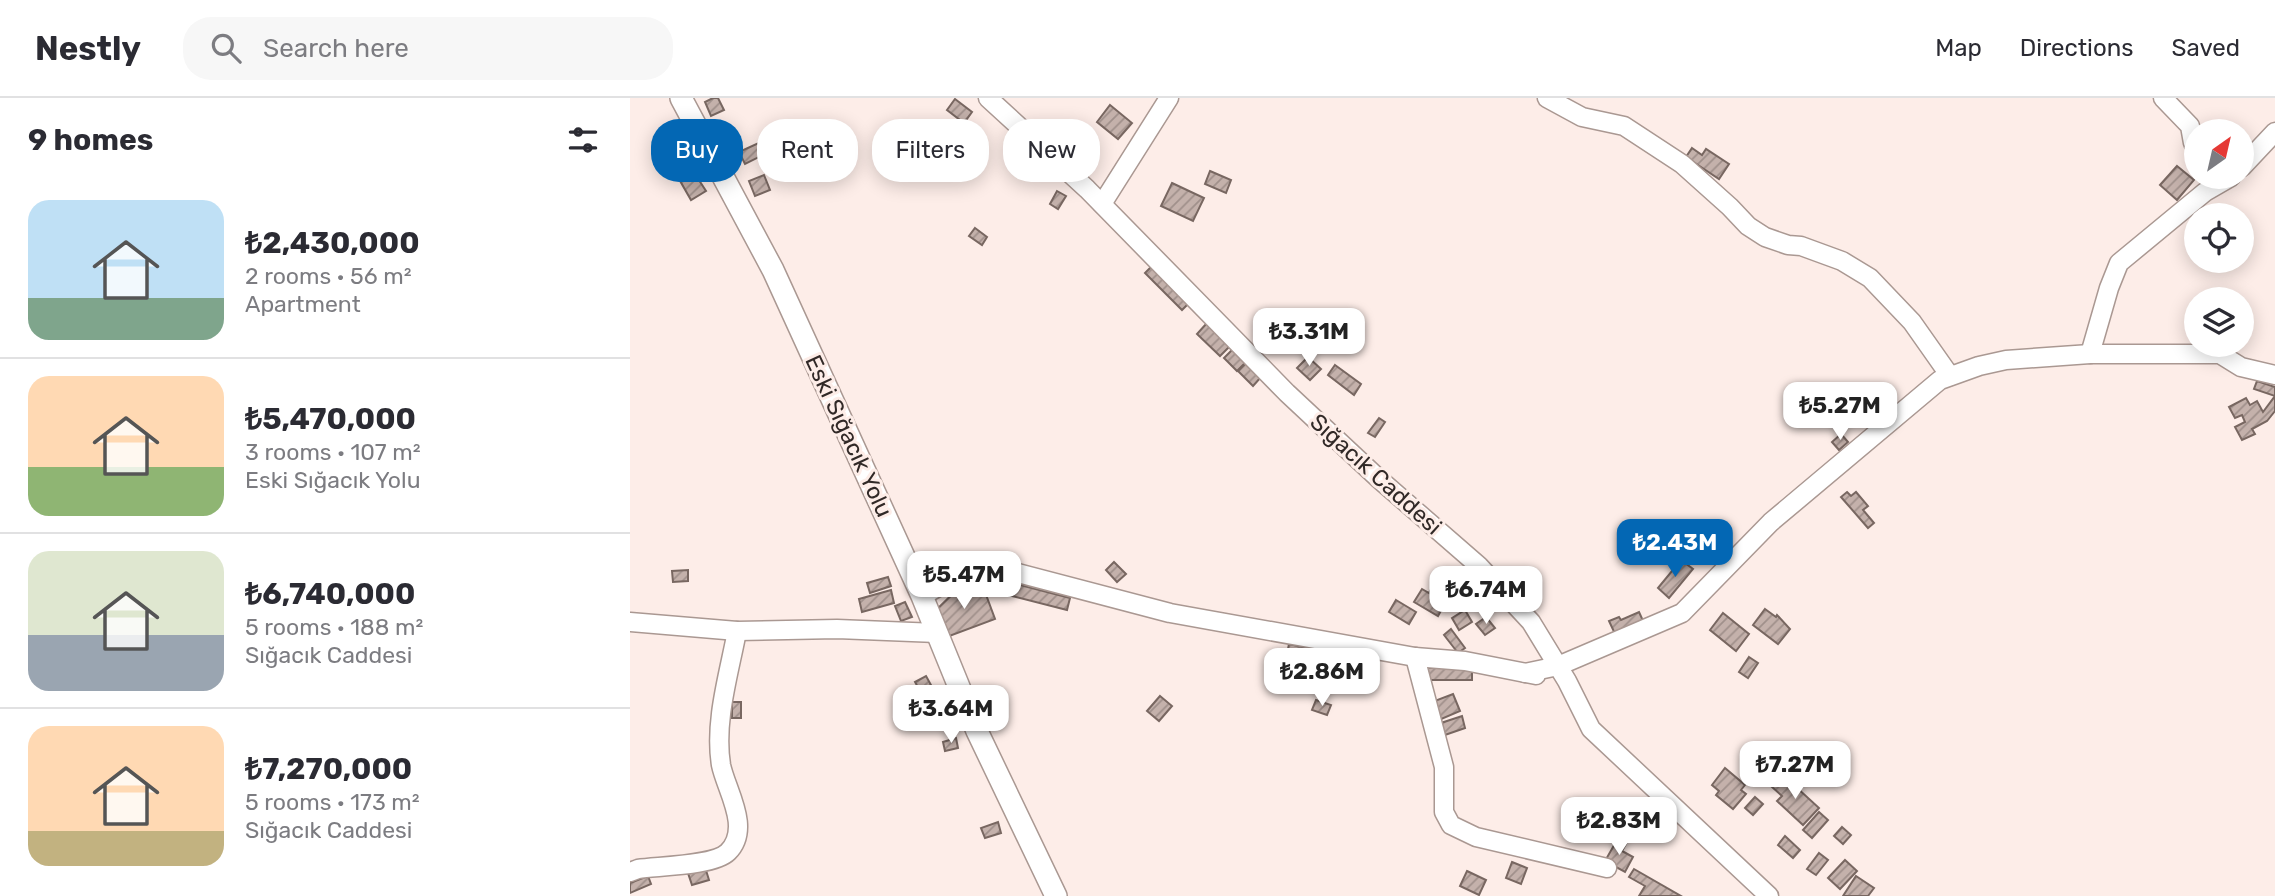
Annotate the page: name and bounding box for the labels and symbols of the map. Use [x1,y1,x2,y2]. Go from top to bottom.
north arrow [2184,119,2254,189]
pin: ₺3.31M [1252,308,1366,368]
street label: Eski Sığacık Yolu [799,351,899,521]
pin: ₺5.27M [1783,382,1897,442]
street label: Sığacık Caddesi [1304,408,1448,540]
pin: ₺2.43M [1618,519,1732,579]
pin: ₺5.47M [907,552,1021,611]
pin: ₺6.74M [1429,566,1543,626]
pin: ₺2.86M [1265,648,1379,708]
pin: ₺3.64M [894,686,1008,745]
pin: ₺7.27M [1738,742,1852,801]
pin: ₺2.83M [1562,798,1676,857]

